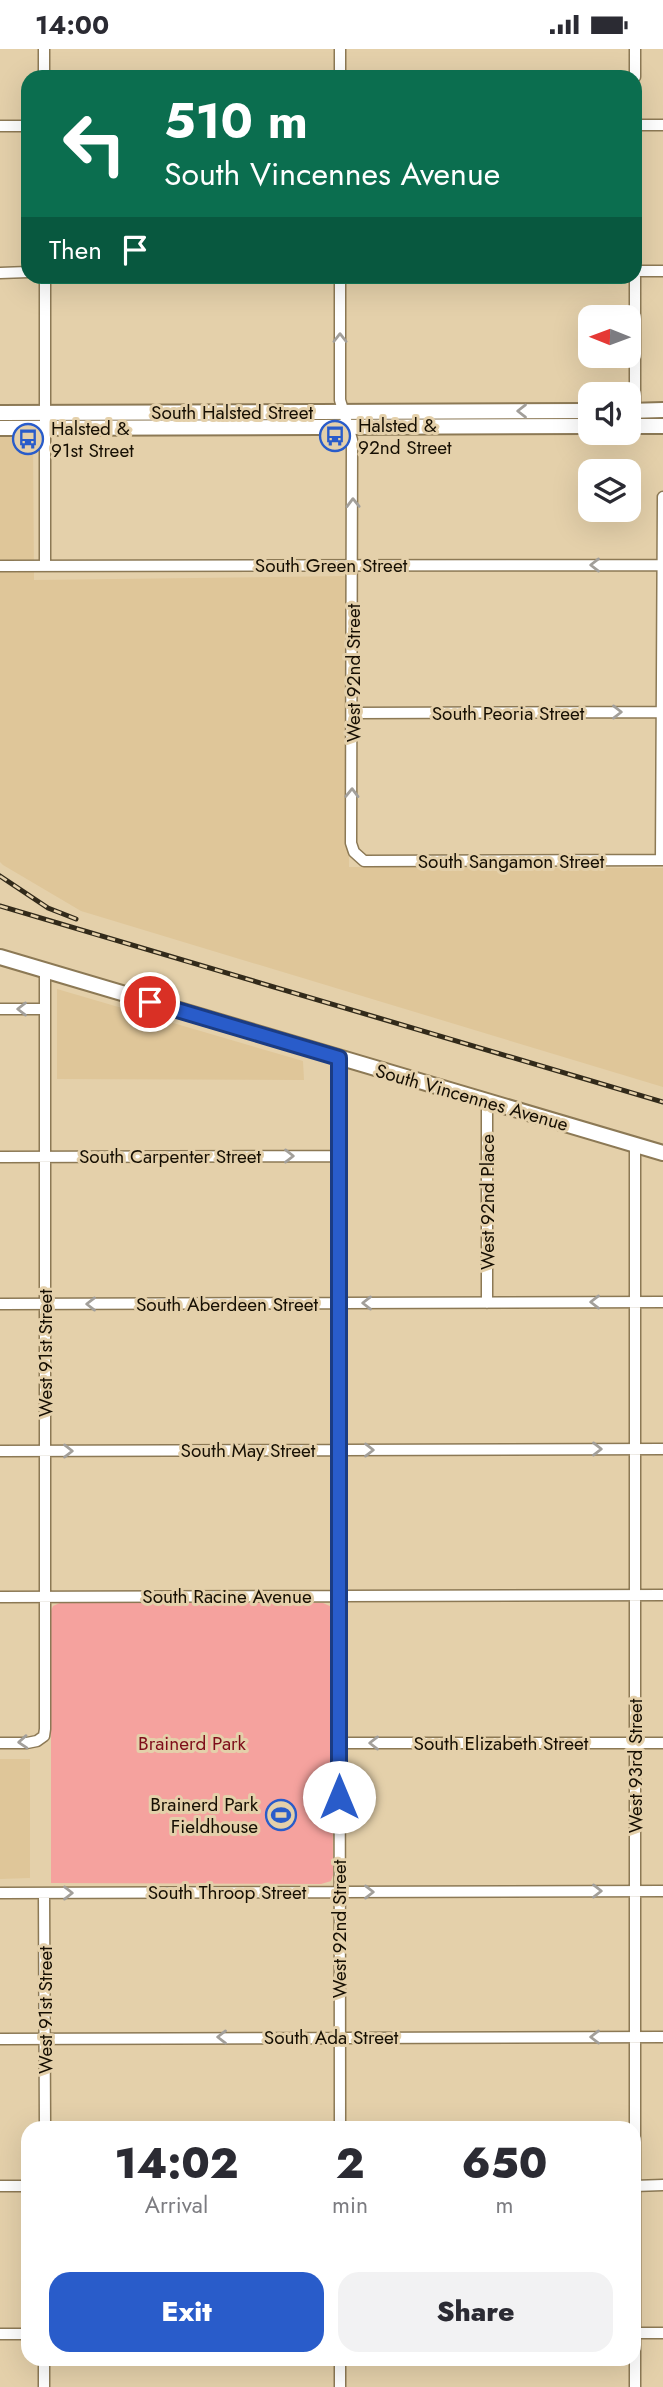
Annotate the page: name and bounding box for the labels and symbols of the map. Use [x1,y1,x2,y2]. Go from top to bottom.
north arrow [578,305,640,367]
one-way arrow [332,332,348,343]
street label: South Halsted Street [151,399,313,426]
one-way arrow [516,403,526,419]
place label: Halsted & 92nd Street [358,412,452,461]
place label: Halsted & 91st Street [51,415,134,464]
bus stop icon: Halsted & 92nd Street [318,419,352,453]
bus stop icon: Halsted & 91st Street [11,422,45,456]
one-way arrow [345,497,361,507]
street label: South Green Street [255,552,408,579]
one-way arrow [589,557,600,573]
street label: West 92nd Street [340,603,367,742]
street label: South Peoria Street [432,700,585,727]
one-way arrow [612,704,623,720]
one-way arrow [345,787,360,798]
street label: South Sangamon Street [418,848,605,875]
pin [120,972,180,1032]
one-way arrow [17,1001,27,1017]
street label: South Vincennes Avenue [372,1057,572,1138]
street label: West 92nd Place [474,1134,501,1270]
street label: South Carpenter Street [79,1143,262,1170]
one-way arrow [284,1148,294,1164]
street label: West 91st Street [32,1289,59,1417]
street label: South Aberdeen Street [136,1291,318,1318]
one-way arrow [589,1294,600,1310]
one-way arrow [362,1295,372,1311]
one-way arrow [85,1296,96,1312]
street label: South May Street [181,1437,316,1464]
one-way arrow [592,1441,602,1457]
one-way arrow [364,1442,375,1458]
one-way arrow [63,1443,74,1459]
street label: South Racine Avenue [142,1583,312,1610]
street label: West 93rd Street [622,1698,649,1833]
park label: Brainerd Park [138,1730,247,1757]
street label: South Elizabeth Street [414,1730,589,1757]
one-way arrow [17,1735,28,1750]
one-way arrow [369,1735,379,1751]
position arrow [302,1760,376,1834]
place label: Brainerd Park Fieldhouse [150,1791,259,1840]
sports icon: Brainerd Park Fieldhouse [264,1798,298,1832]
street label: West 92nd Street [326,1859,353,1998]
street label: South Throop Street [148,1879,307,1906]
one-way arrow [592,1883,602,1899]
one-way arrow [364,1884,375,1900]
one-way arrow [63,1885,74,1901]
street label: West 91st Street [32,1946,59,2074]
street label: South Ada Street [264,2024,399,2051]
one-way arrow [217,2029,227,2045]
one-way arrow [589,2029,600,2045]

